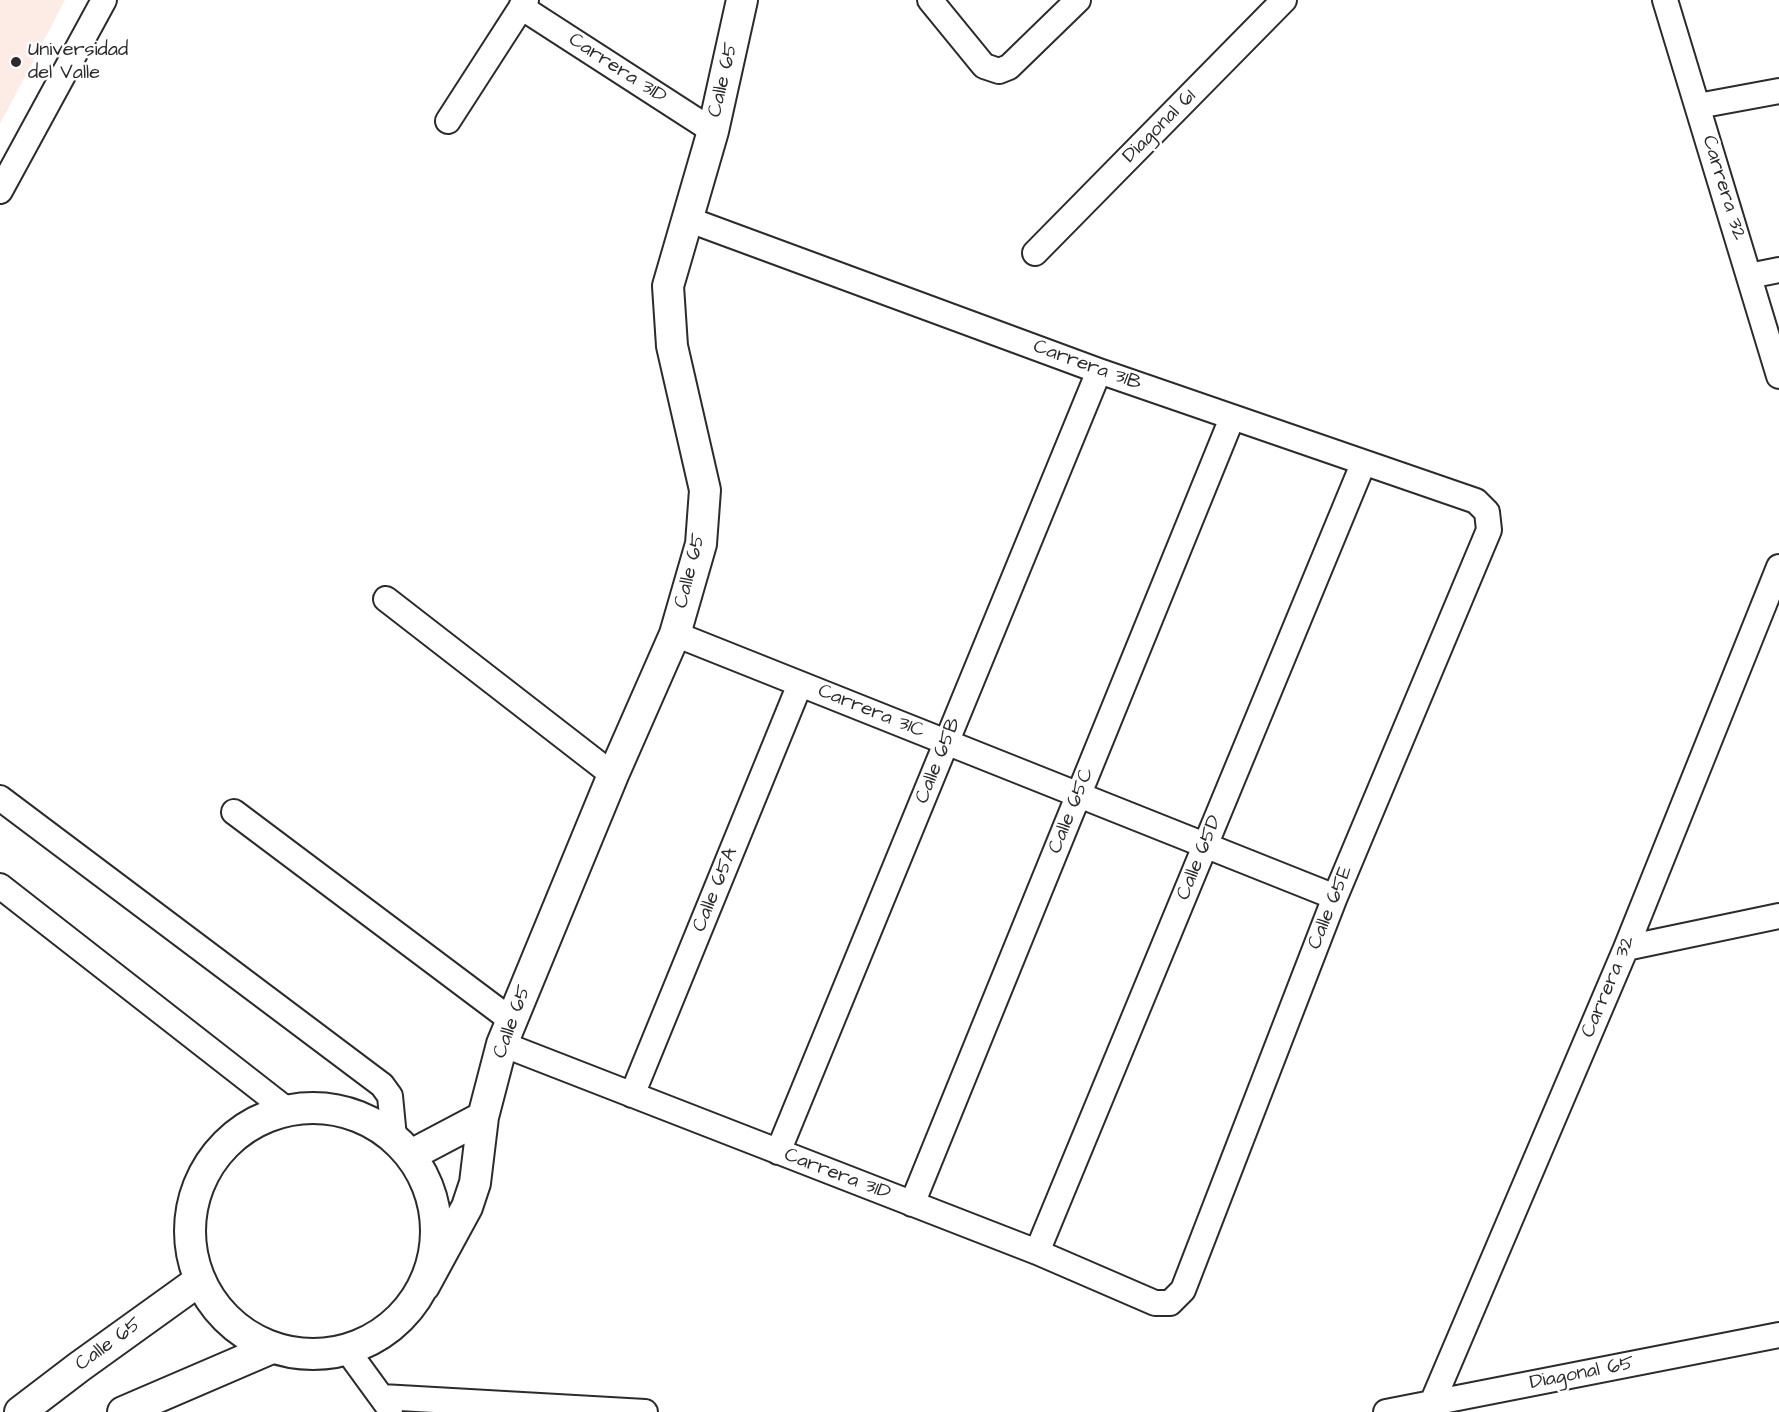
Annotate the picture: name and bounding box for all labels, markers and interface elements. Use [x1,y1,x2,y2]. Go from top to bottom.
street label: Carrera 31D [563,28,671,110]
place label: Universidad del Valle [28,39,128,86]
street label: Calle 65 [704,40,744,120]
marker: Universidad del Valle [9,55,23,69]
street label: Diagonal 61 [1118,85,1202,169]
street label: Carrera 32 [1696,133,1750,243]
street label: Carrera 31B [1030,335,1144,397]
street label: Calle 65 [670,531,712,611]
street label: Carrera 31C [814,680,928,744]
street label: Calle 65B [911,715,967,807]
street label: Calle 65C [1044,765,1100,857]
street label: Calle 65D [1172,812,1228,904]
street label: Calle 65A [688,844,744,936]
street label: Calle 65E [1303,863,1359,953]
street label: Carrera 32 [1577,933,1641,1041]
street label: Calle 65 [489,982,537,1062]
street label: Carrera 31D [780,1144,894,1206]
street label: Calle 65 [71,1313,147,1377]
street label: Diagonal 65 [1528,1352,1636,1396]

